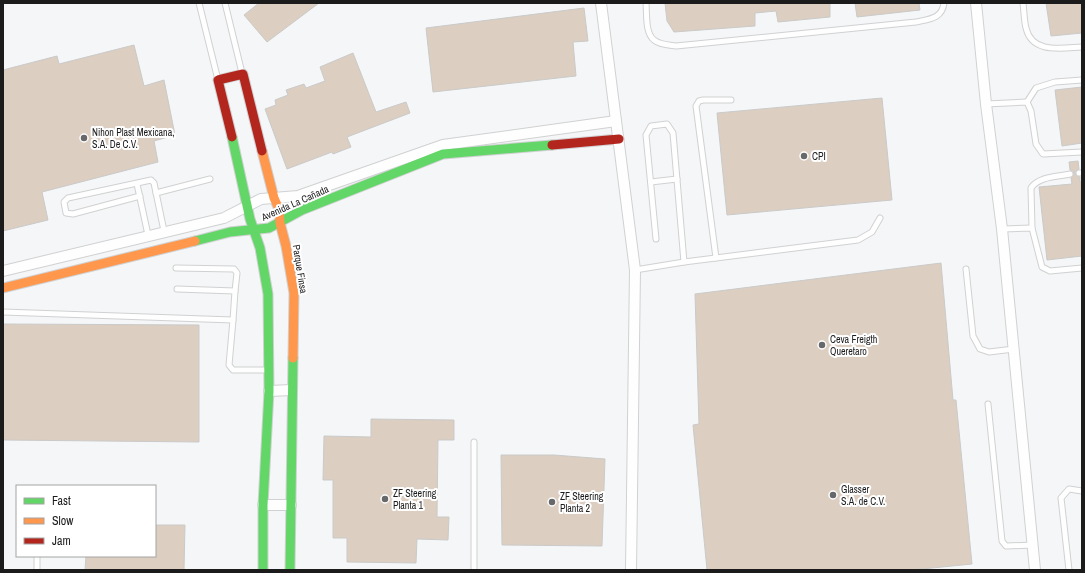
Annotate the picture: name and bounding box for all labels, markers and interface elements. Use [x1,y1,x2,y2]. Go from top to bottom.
place label: Nihon Plast Mexicana, S.A. De C.V. [92,126,175,151]
marker: Nihon Plast Mexicana, S.A. De C.V. [79,133,89,143]
place label: CPI [812,150,826,163]
marker: CPI [799,151,809,161]
street label: Avenida La Cañada [258,182,331,224]
street label: Parque Finsa [290,244,310,295]
place label: Ceva Freigth Queretaro [830,333,877,358]
marker: Ceva Freigth Queretaro [817,340,827,350]
place label: Glasser S.A. de C.V. [841,483,885,508]
legend [16,485,156,557]
place label: ZF Steering Planta 1 [393,487,437,512]
place label: ZF Steering Planta 2 [560,490,604,515]
marker: Glasser S.A. de C.V. [828,490,838,500]
text: Fast [52,493,71,509]
marker: ZF Steering Planta 1 [380,494,390,504]
marker: ZF Steering Planta 2 [547,497,557,507]
text: Slow [52,513,74,529]
text: Jam [52,533,71,549]

